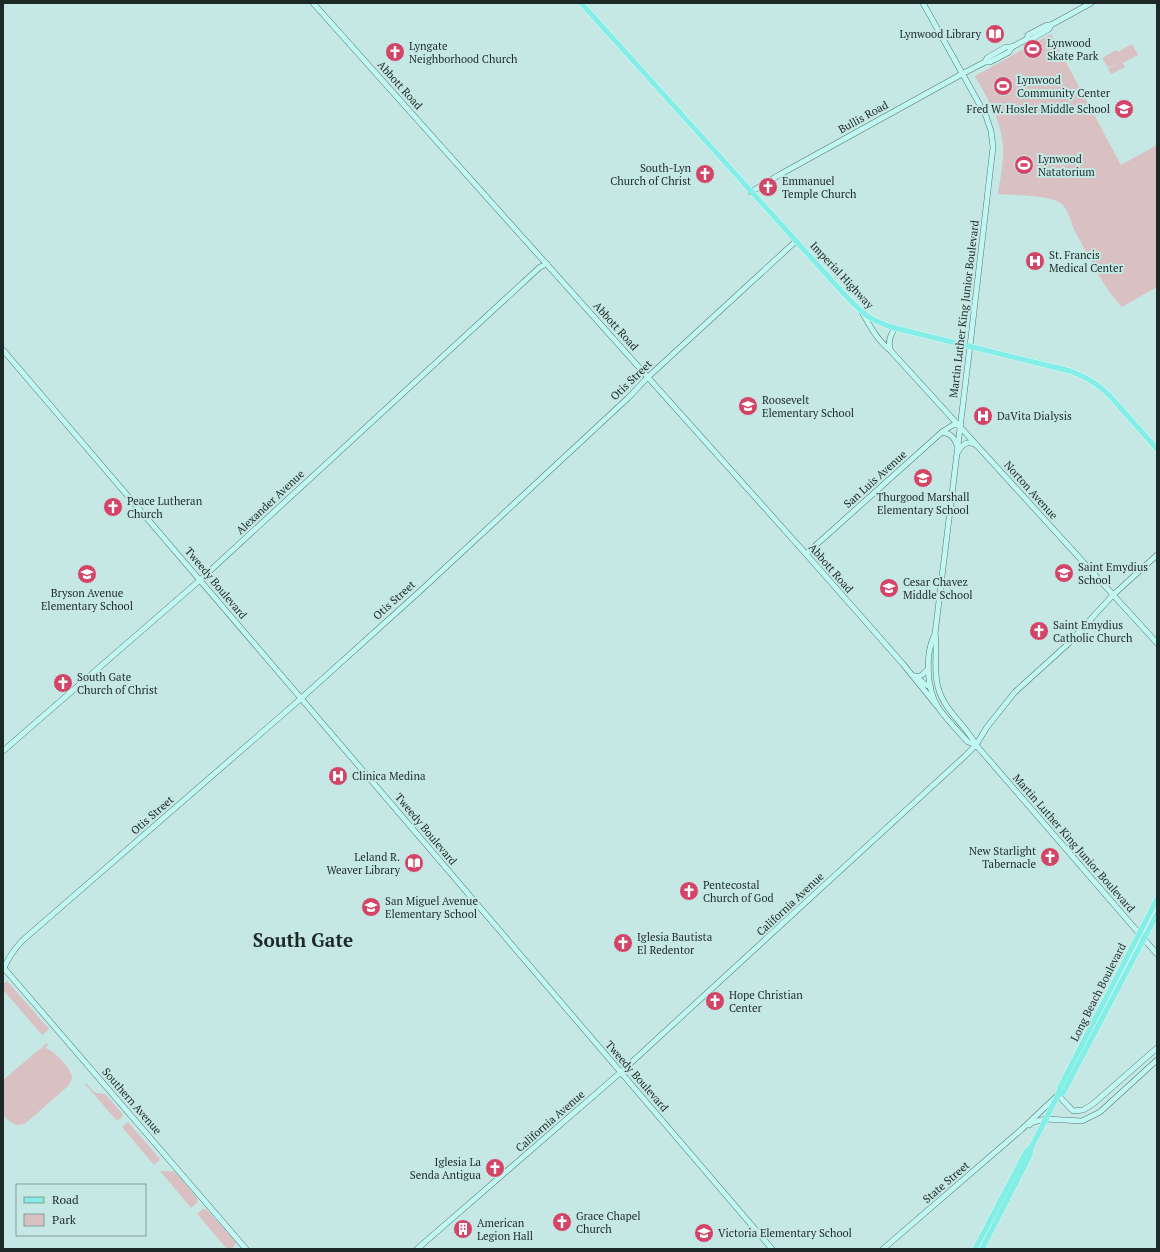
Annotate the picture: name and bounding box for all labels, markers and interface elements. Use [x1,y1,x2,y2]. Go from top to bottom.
library icon: Lynwood Library [984,23,1006,45]
place label: Lynwood Library [899,27,981,41]
place label: Lynwood Skate Park [1047,36,1099,63]
sports icon: Lynwood Skate Park [1022,38,1044,60]
place label: Lyngate Neighborhood Church [409,39,518,66]
church icon: Lyngate Neighborhood Church [384,41,406,63]
street label: Abbott Road [374,58,426,112]
place label: Lynwood Community Center [1017,73,1111,100]
sports icon: Lynwood Community Center [992,75,1014,97]
street label: Bullis Road [836,98,890,136]
school or university icon: Fred W. Hosler Middle School [1113,98,1135,120]
place label: Fred W. Hosler Middle School [966,102,1110,116]
place label: Lynwood Natatorium [1038,152,1095,179]
sports icon: Lynwood Natatorium [1013,154,1035,176]
place label: South-Lyn Church of Christ [610,161,691,188]
church icon: South-Lyn Church of Christ [694,163,716,185]
place label: Emmanuel Temple Church [782,174,857,201]
church icon: Emmanuel Temple Church [757,176,779,198]
street label: Martin Luther King Junior Boulevard [946,219,982,399]
street label: Imperial Highway [807,238,877,312]
place label: St. Francis Medical Center [1049,248,1124,275]
hospital icon: St. Francis Medical Center [1024,250,1046,272]
street label: Abbott Road [590,299,642,353]
street label: Otis Street [607,357,655,403]
place label: Roosevelt Elementary School [762,393,854,420]
school or university icon: Roosevelt Elementary School [737,395,759,417]
hospital icon: DaVita Dialysis [972,405,994,427]
place label: DaVita Dialysis [997,409,1072,423]
street label: San Luis Avenue [841,447,910,511]
street label: Norton Avenue [1001,458,1061,522]
street label: Alexander Avenue [233,466,307,537]
school or university icon: Thurgood Marshall Elementary School [912,467,934,489]
place label: Thurgood Marshall Elementary School [876,490,970,517]
place label: Peace Lutheran Church [127,494,203,521]
church icon: Peace Lutheran Church [102,496,124,518]
street label: Abbott Road [806,540,856,596]
street label: Tweedy Boulevard [182,544,250,622]
place label: Saint Emydius School [1078,560,1148,587]
school or university icon: Saint Emydius School [1053,562,1075,584]
school or university icon: Bryson Avenue Elementary School [76,563,98,585]
place label: Cesar Chavez Middle School [903,575,973,602]
street label: Otis Street [370,577,418,623]
school or university icon: Cesar Chavez Middle School [878,577,900,599]
place label: Bryson Avenue Elementary School [41,586,133,613]
place label: Saint Emydius Catholic Church [1053,618,1133,645]
church icon: Saint Emydius Catholic Church [1028,620,1050,642]
place label: South Gate Church of Christ [77,670,158,697]
church icon: South Gate Church of Christ [52,672,74,694]
hospital icon: Clinica Medina [327,765,349,787]
place label: Clinica Medina [352,769,426,783]
street label: Martin Luther King Junior Boulevard [1010,771,1138,915]
street label: Tweedy Boulevard [392,790,460,868]
street label: Otis Street [128,793,176,837]
place label: New Starlight Tabernacle [969,844,1036,871]
church icon: New Starlight Tabernacle [1039,846,1061,868]
place label: Leland R. Weaver Library [326,850,400,877]
library icon: Leland R. Weaver Library [403,852,425,874]
street label: California Avenue [753,869,827,939]
place label: Pentecostal Church of God [703,878,774,905]
church icon: Pentecostal Church of God [678,880,700,902]
place label: San Miguel Avenue Elementary School [385,894,478,921]
school or university icon: San Miguel Avenue Elementary School [360,896,382,918]
district label: South Gate [253,927,353,952]
place label: Iglesia Bautista El Redentor [637,930,713,957]
church icon: Iglesia Bautista El Redentor [612,932,634,954]
street label: Long Beach Boulevard [1067,940,1129,1044]
place label: Hope Christian Center [729,988,803,1015]
church icon: Hope Christian Center [704,990,726,1012]
street label: Tweedy Boulevard [602,1038,672,1114]
street label: Southern Avenue [99,1065,165,1137]
street label: California Avenue [513,1087,588,1155]
place label: Iglesia La Senda Antigua [410,1155,481,1182]
church icon: Iglesia La Senda Antigua [484,1157,506,1179]
street label: State Street [920,1158,972,1206]
legend [16,1184,146,1236]
text: Road [52,1192,79,1207]
place label: Grace Chapel Church [576,1209,641,1236]
church icon: Grace Chapel Church [551,1211,573,1233]
text: Park [52,1212,77,1227]
place label: American Legion Hall [477,1216,533,1243]
building icon: American Legion Hall [452,1218,474,1240]
school or university icon: Victoria Elementary School [693,1222,715,1244]
place label: Victoria Elementary School [718,1226,852,1240]

